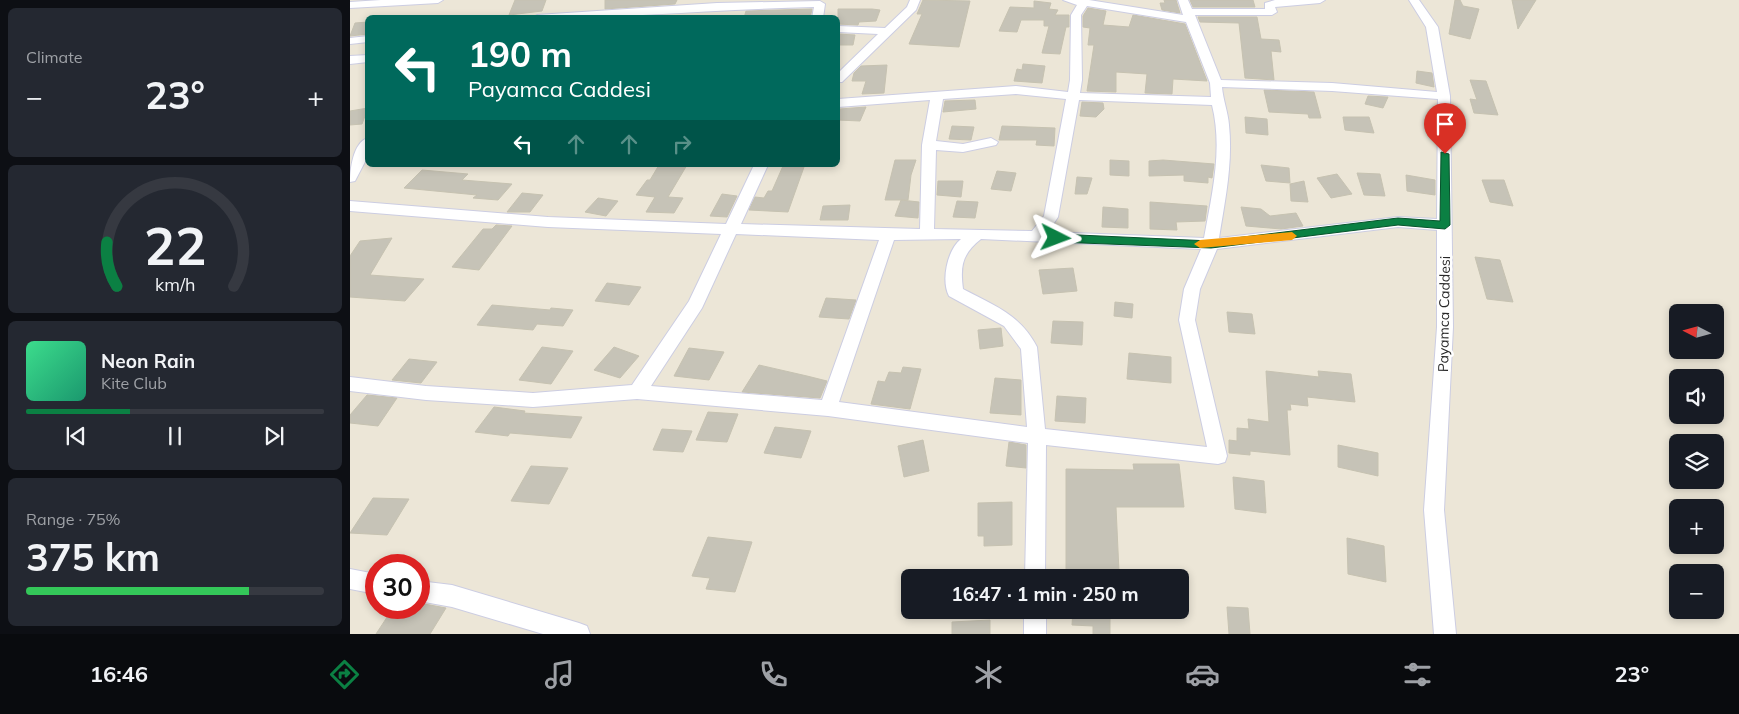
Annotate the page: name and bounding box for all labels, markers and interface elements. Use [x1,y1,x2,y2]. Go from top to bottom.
text: 190 m [468,32,572,76]
icon: left [385,35,450,100]
text: Climate [26,47,82,67]
text: 23° [145,71,205,119]
text: Payamca Caddesi [468,75,651,103]
text: − [26,79,43,114]
text: + [307,79,324,114]
pin [1424,103,1466,154]
icon: arrive [1431,110,1459,138]
icon: left [509,130,537,158]
icon: ahead [562,130,590,158]
icon: ahead [615,130,643,158]
icon: right [668,130,696,158]
position arrow [1029,211,1081,263]
text: 22 [144,213,206,278]
street label: Payamca Caddesi [1434,256,1454,372]
text: km/h [155,273,195,295]
north arrow [1669,304,1724,359]
map controls [1669,304,1724,619]
text: Neon Rain [101,349,195,373]
button: sound [1669,369,1724,424]
text: Kite Club [101,373,167,393]
icon: previous [62,422,90,450]
icon: pause [161,422,189,450]
icon: next [260,422,288,450]
button: layers [1669,434,1724,489]
button: + [1669,499,1724,554]
text: Range · 75% [26,509,121,529]
text: 375 km [26,533,160,581]
speed limit sign: 30 [365,554,430,619]
button: − [1669,564,1724,619]
text: 16:47 · 1 min · 250 m [951,582,1139,606]
icon: directions [327,657,362,692]
icon: music [542,657,577,692]
icon: phone [756,657,791,692]
icon: climate [971,657,1006,692]
icon: car [1185,657,1220,692]
icon: filters [1400,657,1435,692]
text: 16:46 [90,660,148,688]
text: 23° [1614,660,1649,688]

